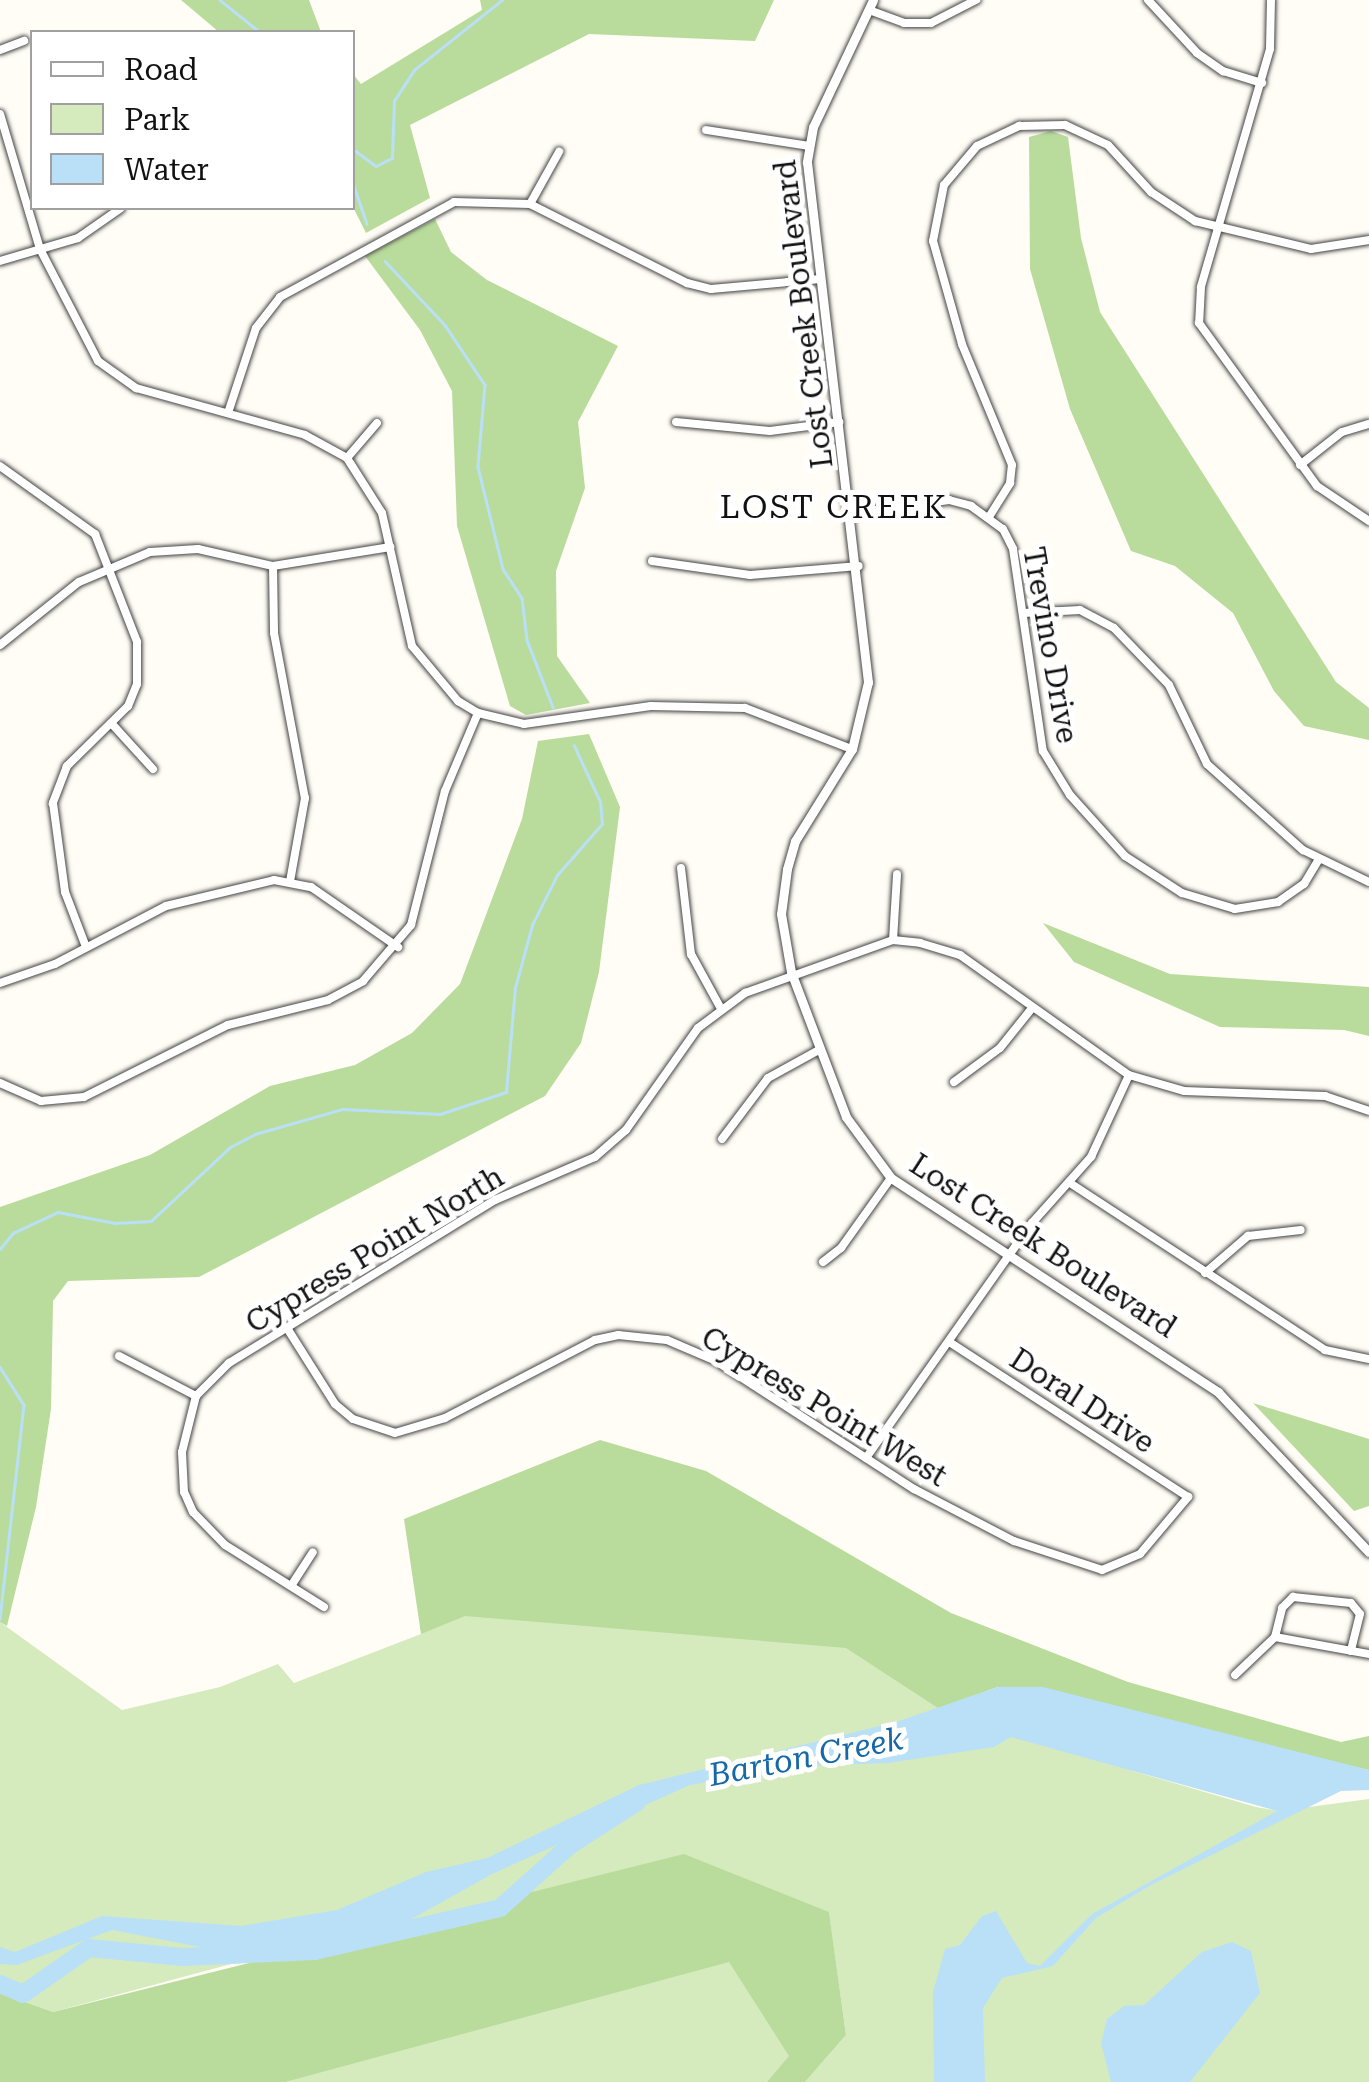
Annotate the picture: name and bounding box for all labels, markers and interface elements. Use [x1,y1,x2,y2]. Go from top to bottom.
legend [30,30,355,210]
text: Road [124,52,198,87]
text: Park [124,102,190,137]
text: Water [124,152,209,187]
street label: Lost Creek Boulevard [767,158,841,470]
district label: LOST CREEK [720,488,948,526]
street label: Trevino Drive [1015,544,1085,746]
street label: Lost Creek Boulevard [903,1146,1183,1346]
street label: Cypress Point North [240,1159,510,1341]
street label: Cypress Point West [695,1320,953,1494]
street label: Doral Drive [1003,1341,1161,1461]
water label: Barton Creek [706,1719,906,1795]

